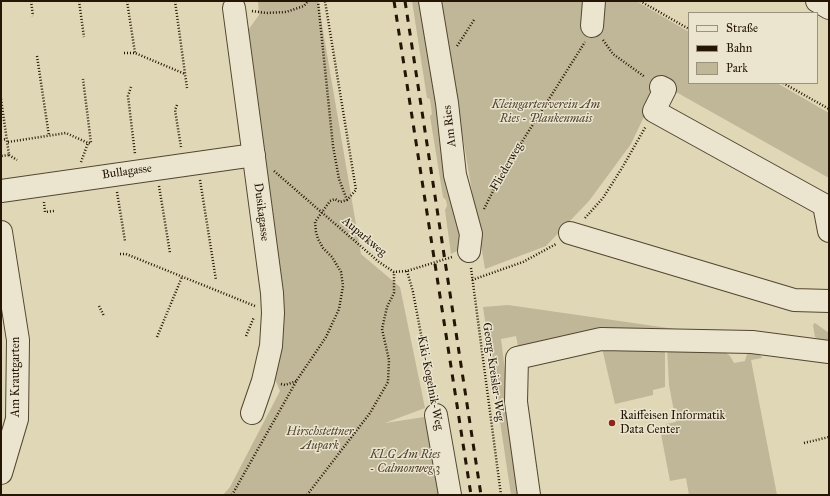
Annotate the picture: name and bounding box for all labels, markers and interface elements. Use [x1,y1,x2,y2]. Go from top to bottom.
legend [688,12,818,84]
text: Straße [726,21,758,35]
text: Bahn [726,41,752,55]
text: Park [726,61,748,75]
park label: Kleingartenverein Am Ries - Plankenmais [492,98,600,126]
street label: Am Ries [440,104,460,148]
street label: Fliederweg [487,140,527,194]
street label: Bullagasse [101,161,153,183]
street label: Dusikagasse [250,182,272,242]
street label: Auparkweg [339,214,389,260]
street label: Georg-Kreisler-Weg [479,322,507,422]
street label: Kiki-Kogelnik-Weg [414,335,446,431]
street label: Am Krautgarten [9,337,23,417]
place label: Raiffeisen Informatik Data Center [620,409,725,437]
marker: Raiffeisen Informatik Data Center [607,418,617,428]
park label: Hirschstettner Aupark [286,425,354,453]
park label: KLG Am Ries - Calmonweg 3 [370,448,440,476]

